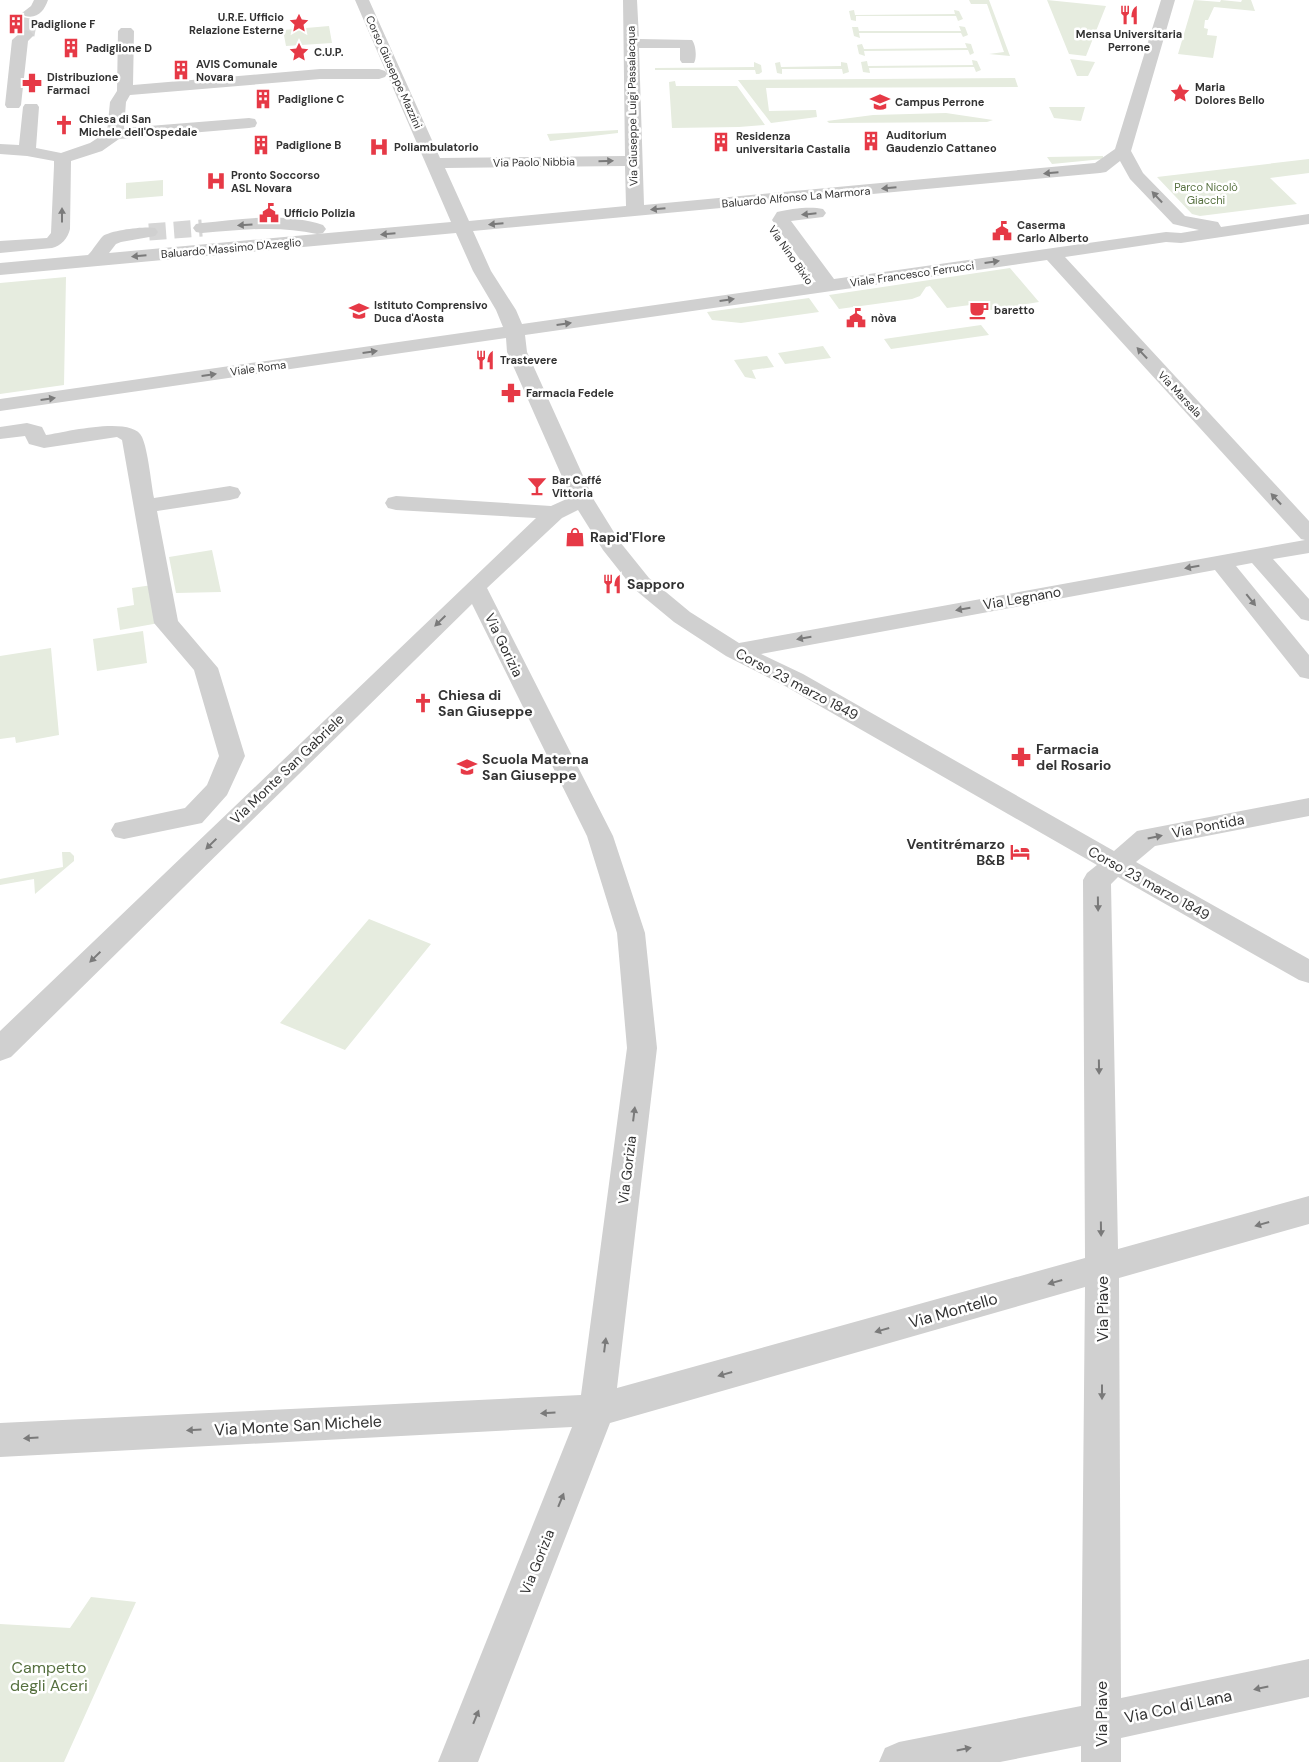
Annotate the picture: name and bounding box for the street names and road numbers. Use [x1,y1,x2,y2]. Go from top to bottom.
street label: Corso Giuseppe Mazzini [363,13,425,131]
street label: Via Giuseppe Luigi Passalacqua [624,26,640,186]
street label: Via Paolo Nibbia [493,154,575,170]
street label: Baluardo Alfonso La Marmora [721,184,871,210]
street label: Via Nino Bixio [766,223,816,287]
street label: Baluardo Massimo D'Azeglio [160,235,302,261]
street label: Viale Francesco Ferrucci [849,258,975,290]
street label: Viale Roma [229,357,287,379]
street label: Via Marsala [1155,368,1205,420]
street label: Via Legnano [982,582,1062,614]
street label: Via Gorizia [481,610,527,680]
street label: Corso 23 marzo 1849 [733,644,862,724]
street label: Via Monte San Gabriele [226,710,348,828]
street label: Via Pontida [1170,810,1246,842]
street label: Corso 23 marzo 1849 [1085,842,1213,924]
street label: Via Gorizia [614,1135,640,1205]
street label: Via Piave [1092,1276,1113,1342]
street label: Via Montello [906,1288,1000,1333]
street label: Via Monte San Michele [214,1411,382,1440]
street label: Via Gorizia [516,1527,558,1597]
street label: Via Piave [1091,1681,1112,1747]
street label: Via Col di Lana [1122,1685,1234,1728]

